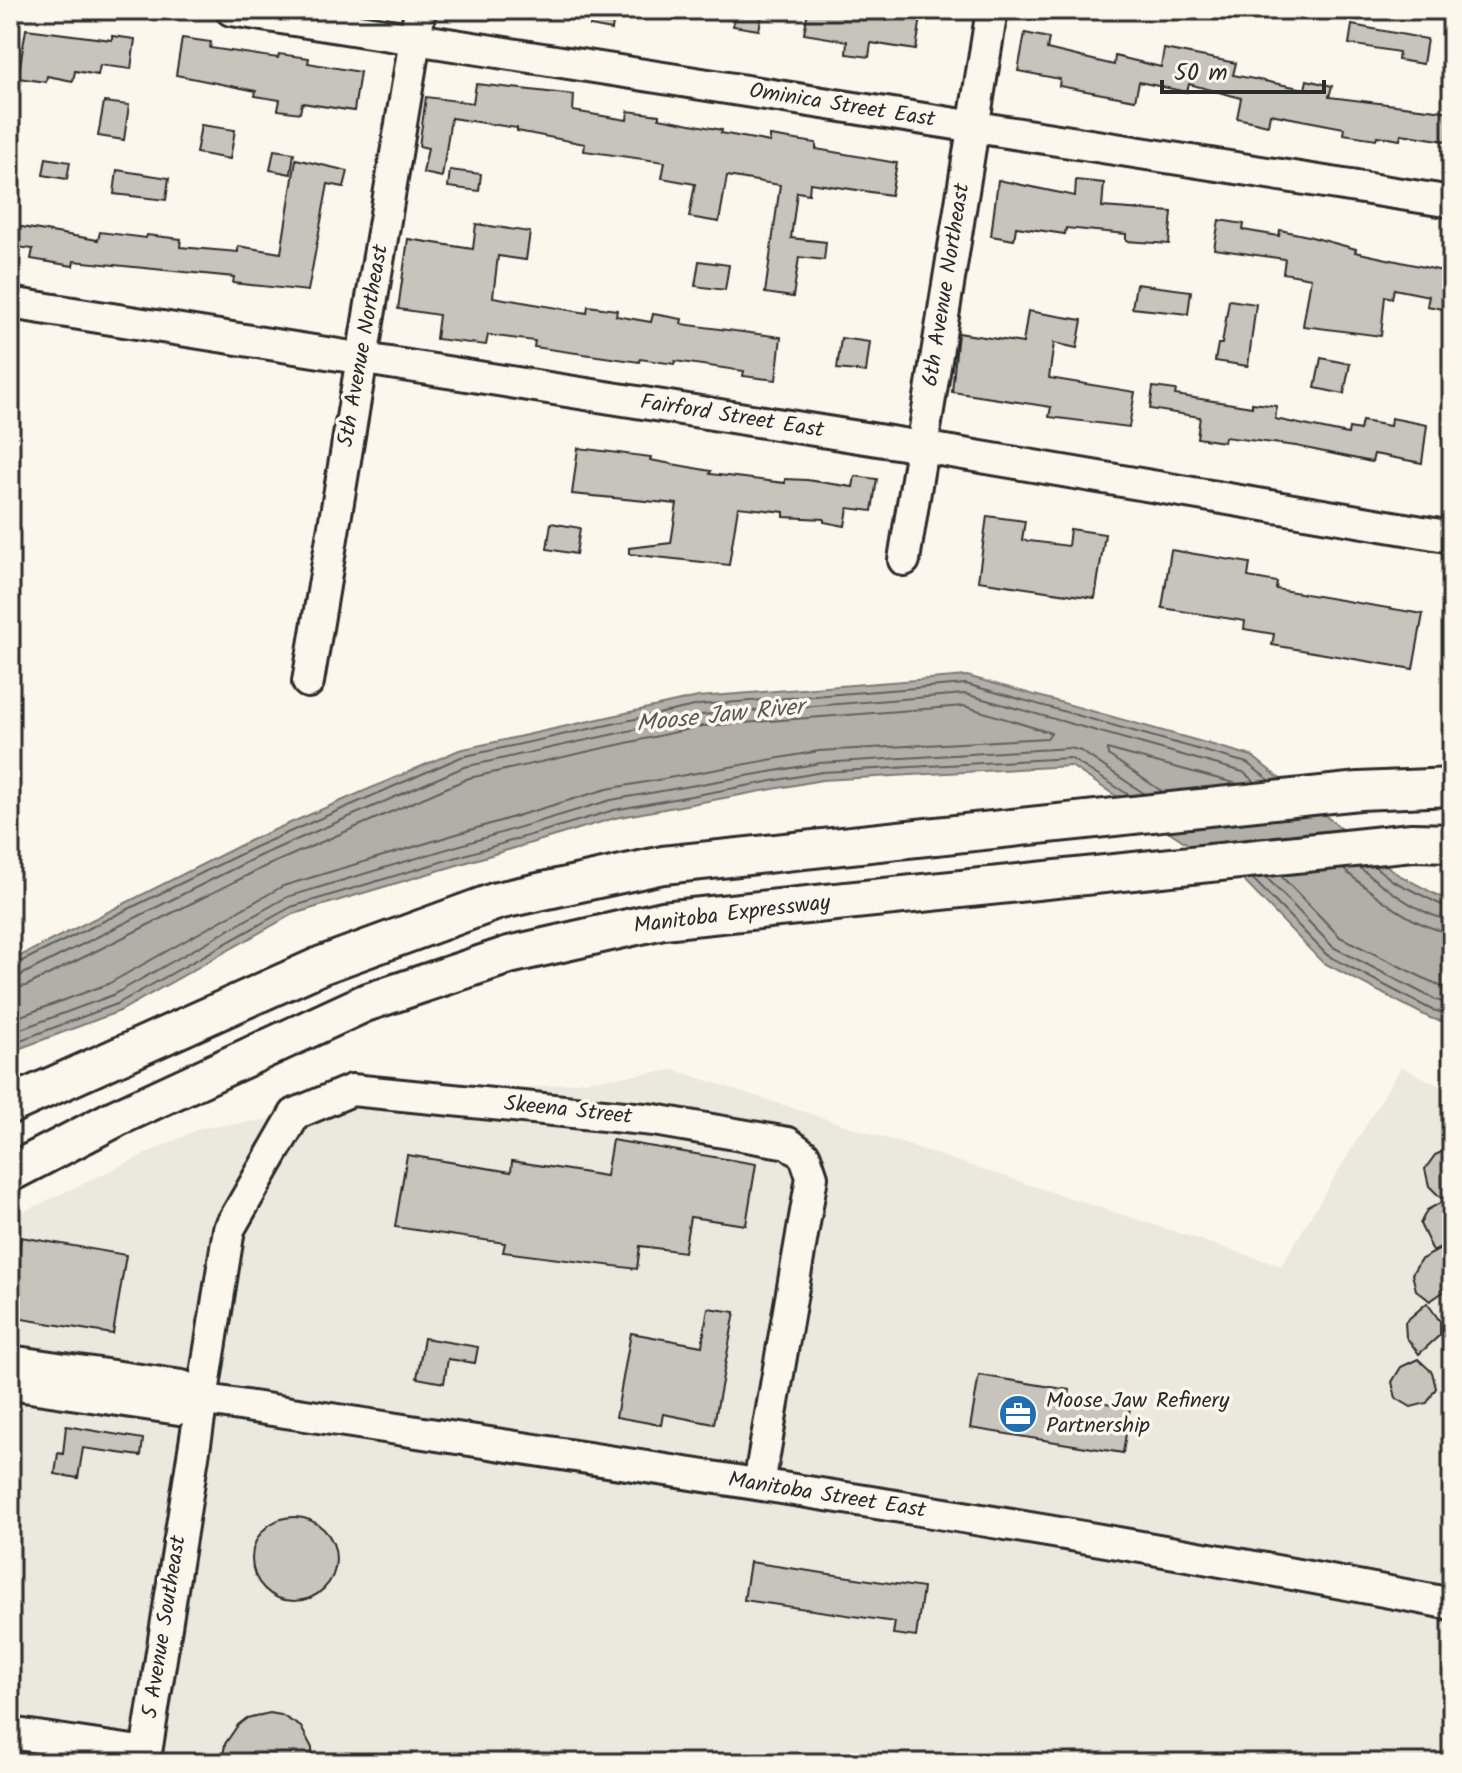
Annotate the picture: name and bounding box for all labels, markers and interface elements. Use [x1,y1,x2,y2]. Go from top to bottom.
scale bar [1162,44,1324,94]
text: 50 m [1174,54,1228,93]
street label: Ominica Street East [747,74,938,138]
street label: 6th Avenue Northeast [914,180,980,389]
street label: 5th Avenue Northeast [329,242,399,450]
street label: Fairford Street East [638,385,827,449]
water label: Moose Jaw River [634,687,811,744]
street label: Manitoba Expressway [632,885,833,944]
street label: Skeena Street [502,1087,634,1135]
place label: Moose Jaw Refinery Partnership [1046,1384,1230,1444]
office icon: Moose Jaw Refinery Partnership [997,1393,1039,1435]
street label: Manitoba Street East [726,1463,929,1529]
street label: 5 Avenue Southeast [133,1532,197,1721]

